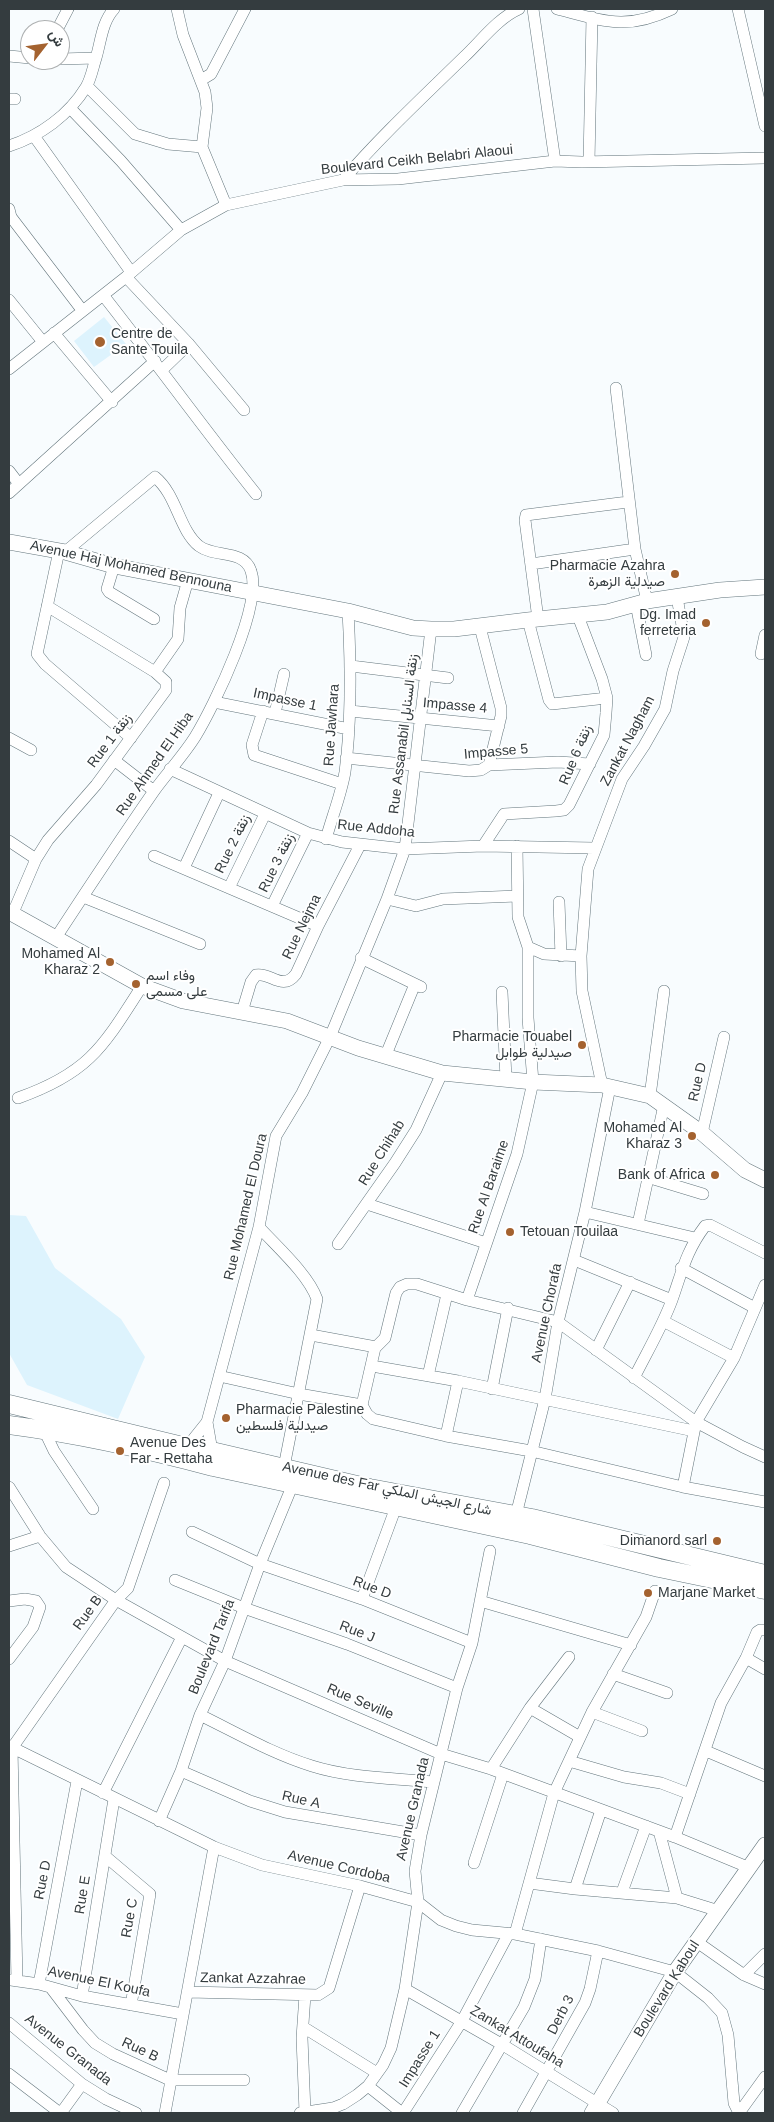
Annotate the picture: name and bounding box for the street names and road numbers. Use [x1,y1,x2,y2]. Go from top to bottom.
street label: Boulevard Ceikh Belabri Alaoui [320,142,514,178]
street label: Avenue Haj Mohamed Bennouna [29,537,233,597]
street label: Rue Assanabil زنقة السنابل [386,653,422,815]
street label: Rue Jawhara [321,683,343,767]
street label: Impasse 1 [252,685,318,715]
street label: Zankat Nagham [597,693,659,789]
street label: Impasse 4 [422,695,488,717]
street label: Rue Ahmed El Hiba [113,709,197,819]
street label: Rue 1 زنقة [84,711,136,771]
street label: Rue 6 زنقة [556,723,596,787]
street label: Impasse 5 [463,741,529,763]
street label: Rue 2 زنقة [212,812,254,876]
street label: Rue Addoha [336,817,416,841]
street label: Rue 3 زنقة [256,831,298,895]
street label: Rue Nejma [279,892,325,962]
street label: Rue D [685,1061,711,1103]
street label: Rue Chihab [355,1117,409,1189]
street label: Rue Mohamed El Doura [221,1132,271,1282]
street label: Rue Al Baraime [465,1138,513,1236]
street label: Avenue Chorafa [528,1262,566,1364]
street label: Avenue des Far شارع الجيش الملكي [281,1459,493,1519]
street label: Rue D [350,1573,394,1603]
street label: Rue B [70,1592,106,1634]
street label: Boulevard Tarifa [185,1597,239,1697]
street label: Rue J [337,1618,377,1646]
street label: Rue Seville [324,1680,396,1724]
street label: Avenue Granada [393,1756,433,1862]
street label: Rue A [280,1787,322,1813]
street label: Avenue Cordoba [286,1847,392,1887]
street label: Rue D [31,1859,55,1901]
street label: Rue E [72,1874,94,1916]
street label: Rue C [118,1897,142,1939]
street label: Boulevard Kaboul [631,1938,703,2040]
street label: Avenue El Koufa [46,1963,152,2001]
street label: Zankat Azzahrae [200,1970,306,1988]
street label: Derb 3 [544,1992,578,2038]
street label: Zankat Attoufaha [467,2002,567,2072]
street label: Avenue Granada [21,2011,115,2089]
street label: Impasse 1 [396,2027,444,2091]
street label: Rue B [119,2034,161,2066]

